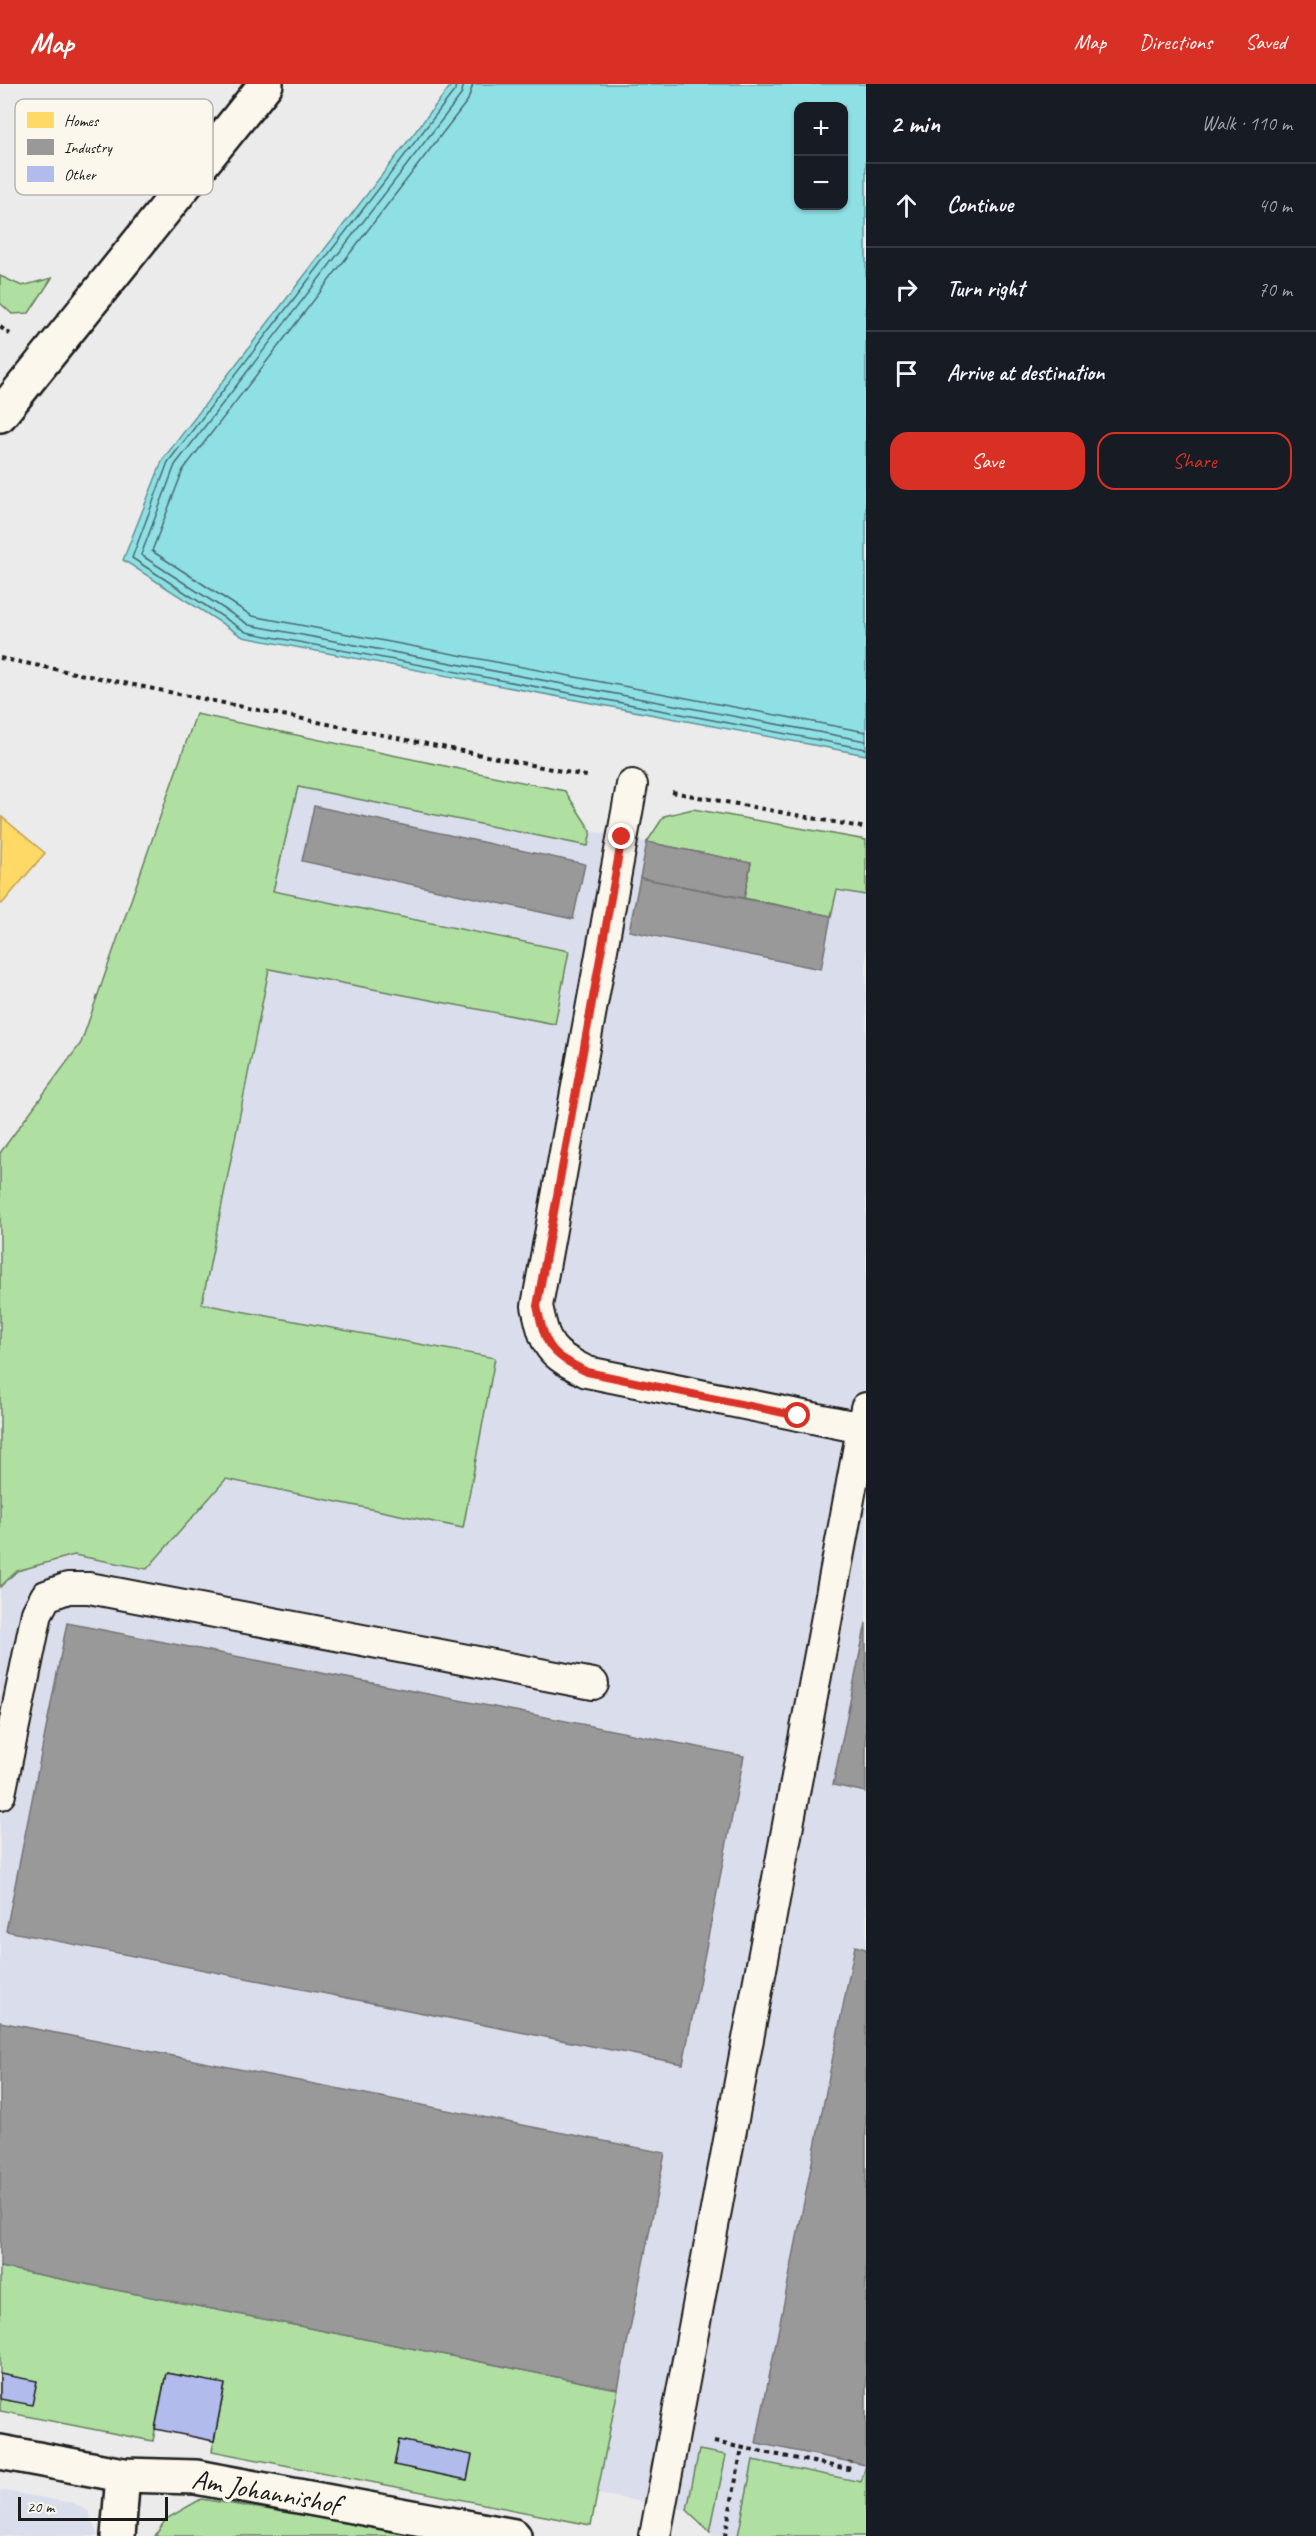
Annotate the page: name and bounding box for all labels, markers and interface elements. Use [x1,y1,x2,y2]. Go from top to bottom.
text: Map [30,25,73,60]
text: Map [1074,29,1106,55]
text: Directions [1139,29,1212,55]
text: Saved [1245,29,1286,55]
legend [15,99,213,195]
map controls [794,102,848,210]
button: + [794,102,848,156]
text: 2 min [890,107,940,140]
text: Homes [64,111,100,131]
text: Walk · 110 m [1202,111,1292,136]
text: Industry [64,138,113,158]
button: − [794,156,848,210]
text: Other [64,165,97,185]
icon: ahead [890,189,923,222]
text: Continue [947,191,1013,219]
text: 40 m [1258,193,1292,218]
icon: right [890,273,923,306]
text: Turn right [947,275,1024,303]
text: 70 m [1258,277,1292,302]
icon: arrive [890,357,923,390]
text: Arrive at destination [947,359,1104,387]
button: Save [890,432,1085,490]
button: Share [1097,432,1292,490]
route end [608,823,634,849]
route start [784,1402,810,1428]
street label: Am Johannishof [189,2461,348,2522]
scale bar [18,2494,168,2522]
text: 20 m [27,2497,54,2517]

